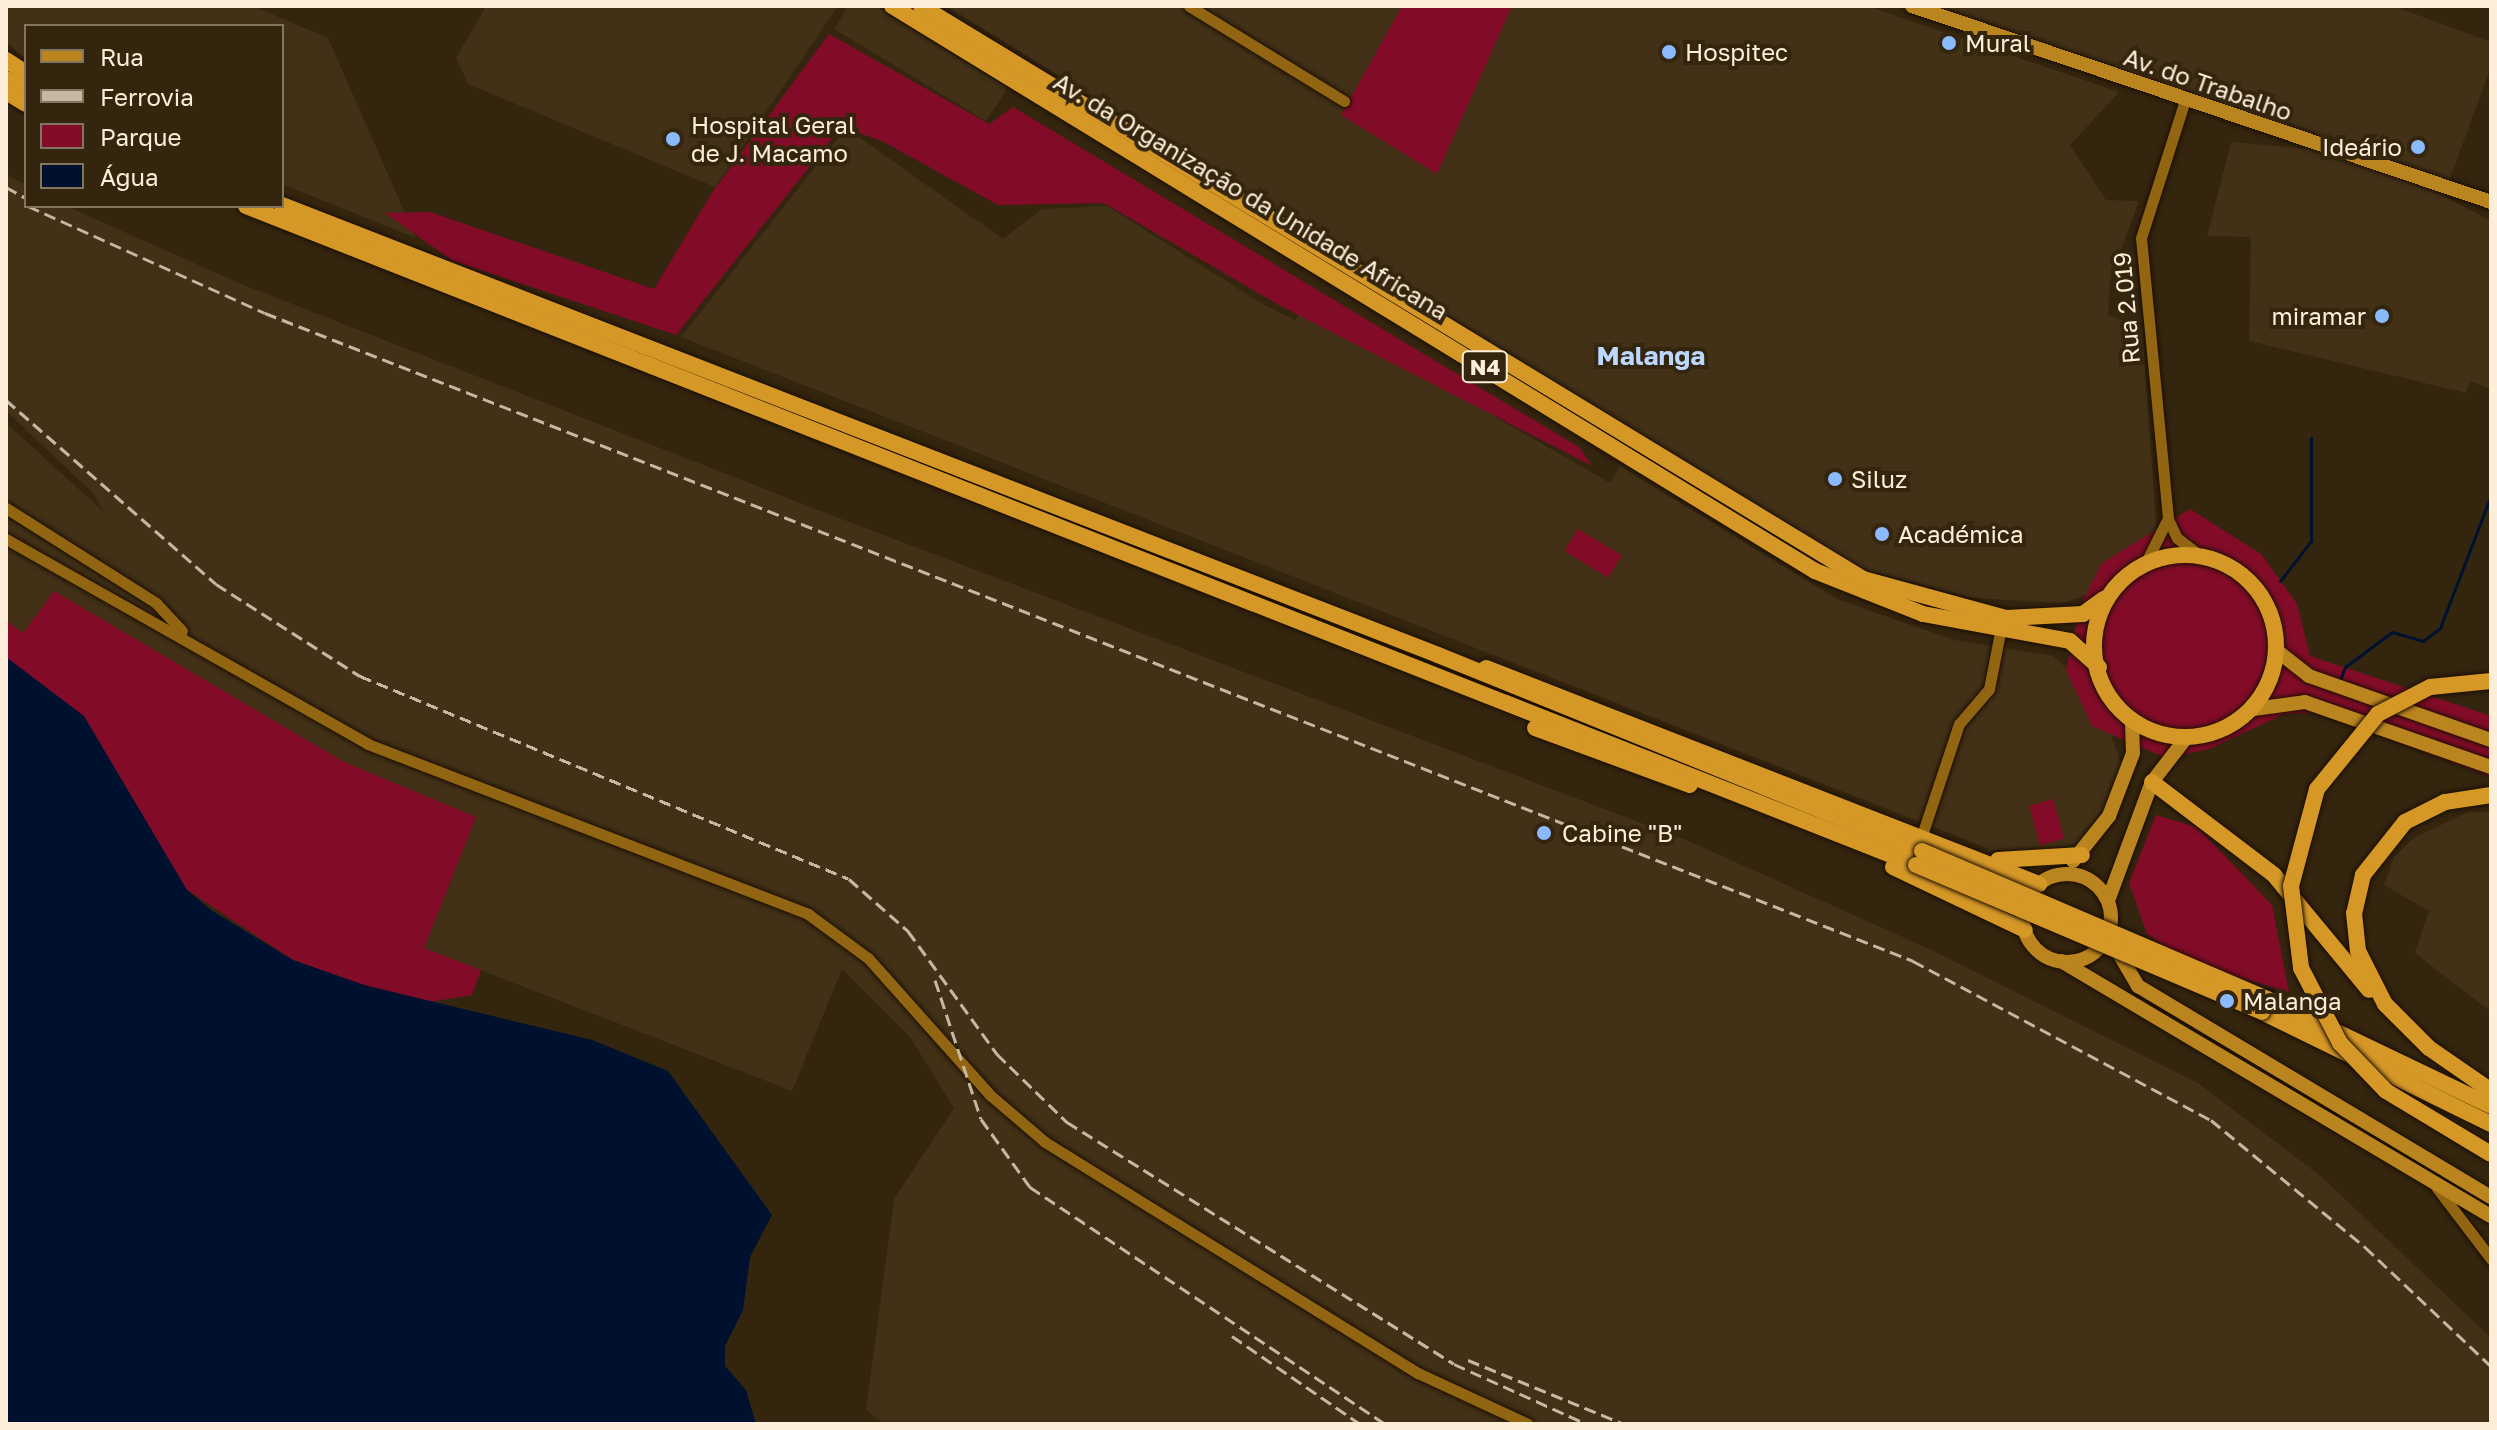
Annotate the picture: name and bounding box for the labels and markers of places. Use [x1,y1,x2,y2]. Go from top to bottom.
place label: Mural [1965,29,2031,57]
marker: Mural [1940,34,1958,52]
place label: Hospitec [1685,38,1788,66]
marker: Hospitec [1660,43,1678,61]
place label: Hospital Geral de J. Macamo [691,111,856,167]
marker: Hospital Geral de J. Macamo [662,128,684,150]
place label: Ideário [2322,133,2402,161]
marker: Ideário [2409,138,2427,156]
place label: miramar [2271,302,2366,330]
marker: miramar [2373,307,2391,325]
place label: Siluz [1851,465,1907,493]
marker: Siluz [1826,470,1844,488]
place label: Académica [1898,520,2023,548]
marker: Académica [1873,525,1891,543]
place label: Cabine "B" [1562,819,1682,847]
marker: Cabine "B" [1533,822,1555,844]
place label: Malanga [2243,987,2342,1015]
marker: Malanga [2218,992,2236,1010]

